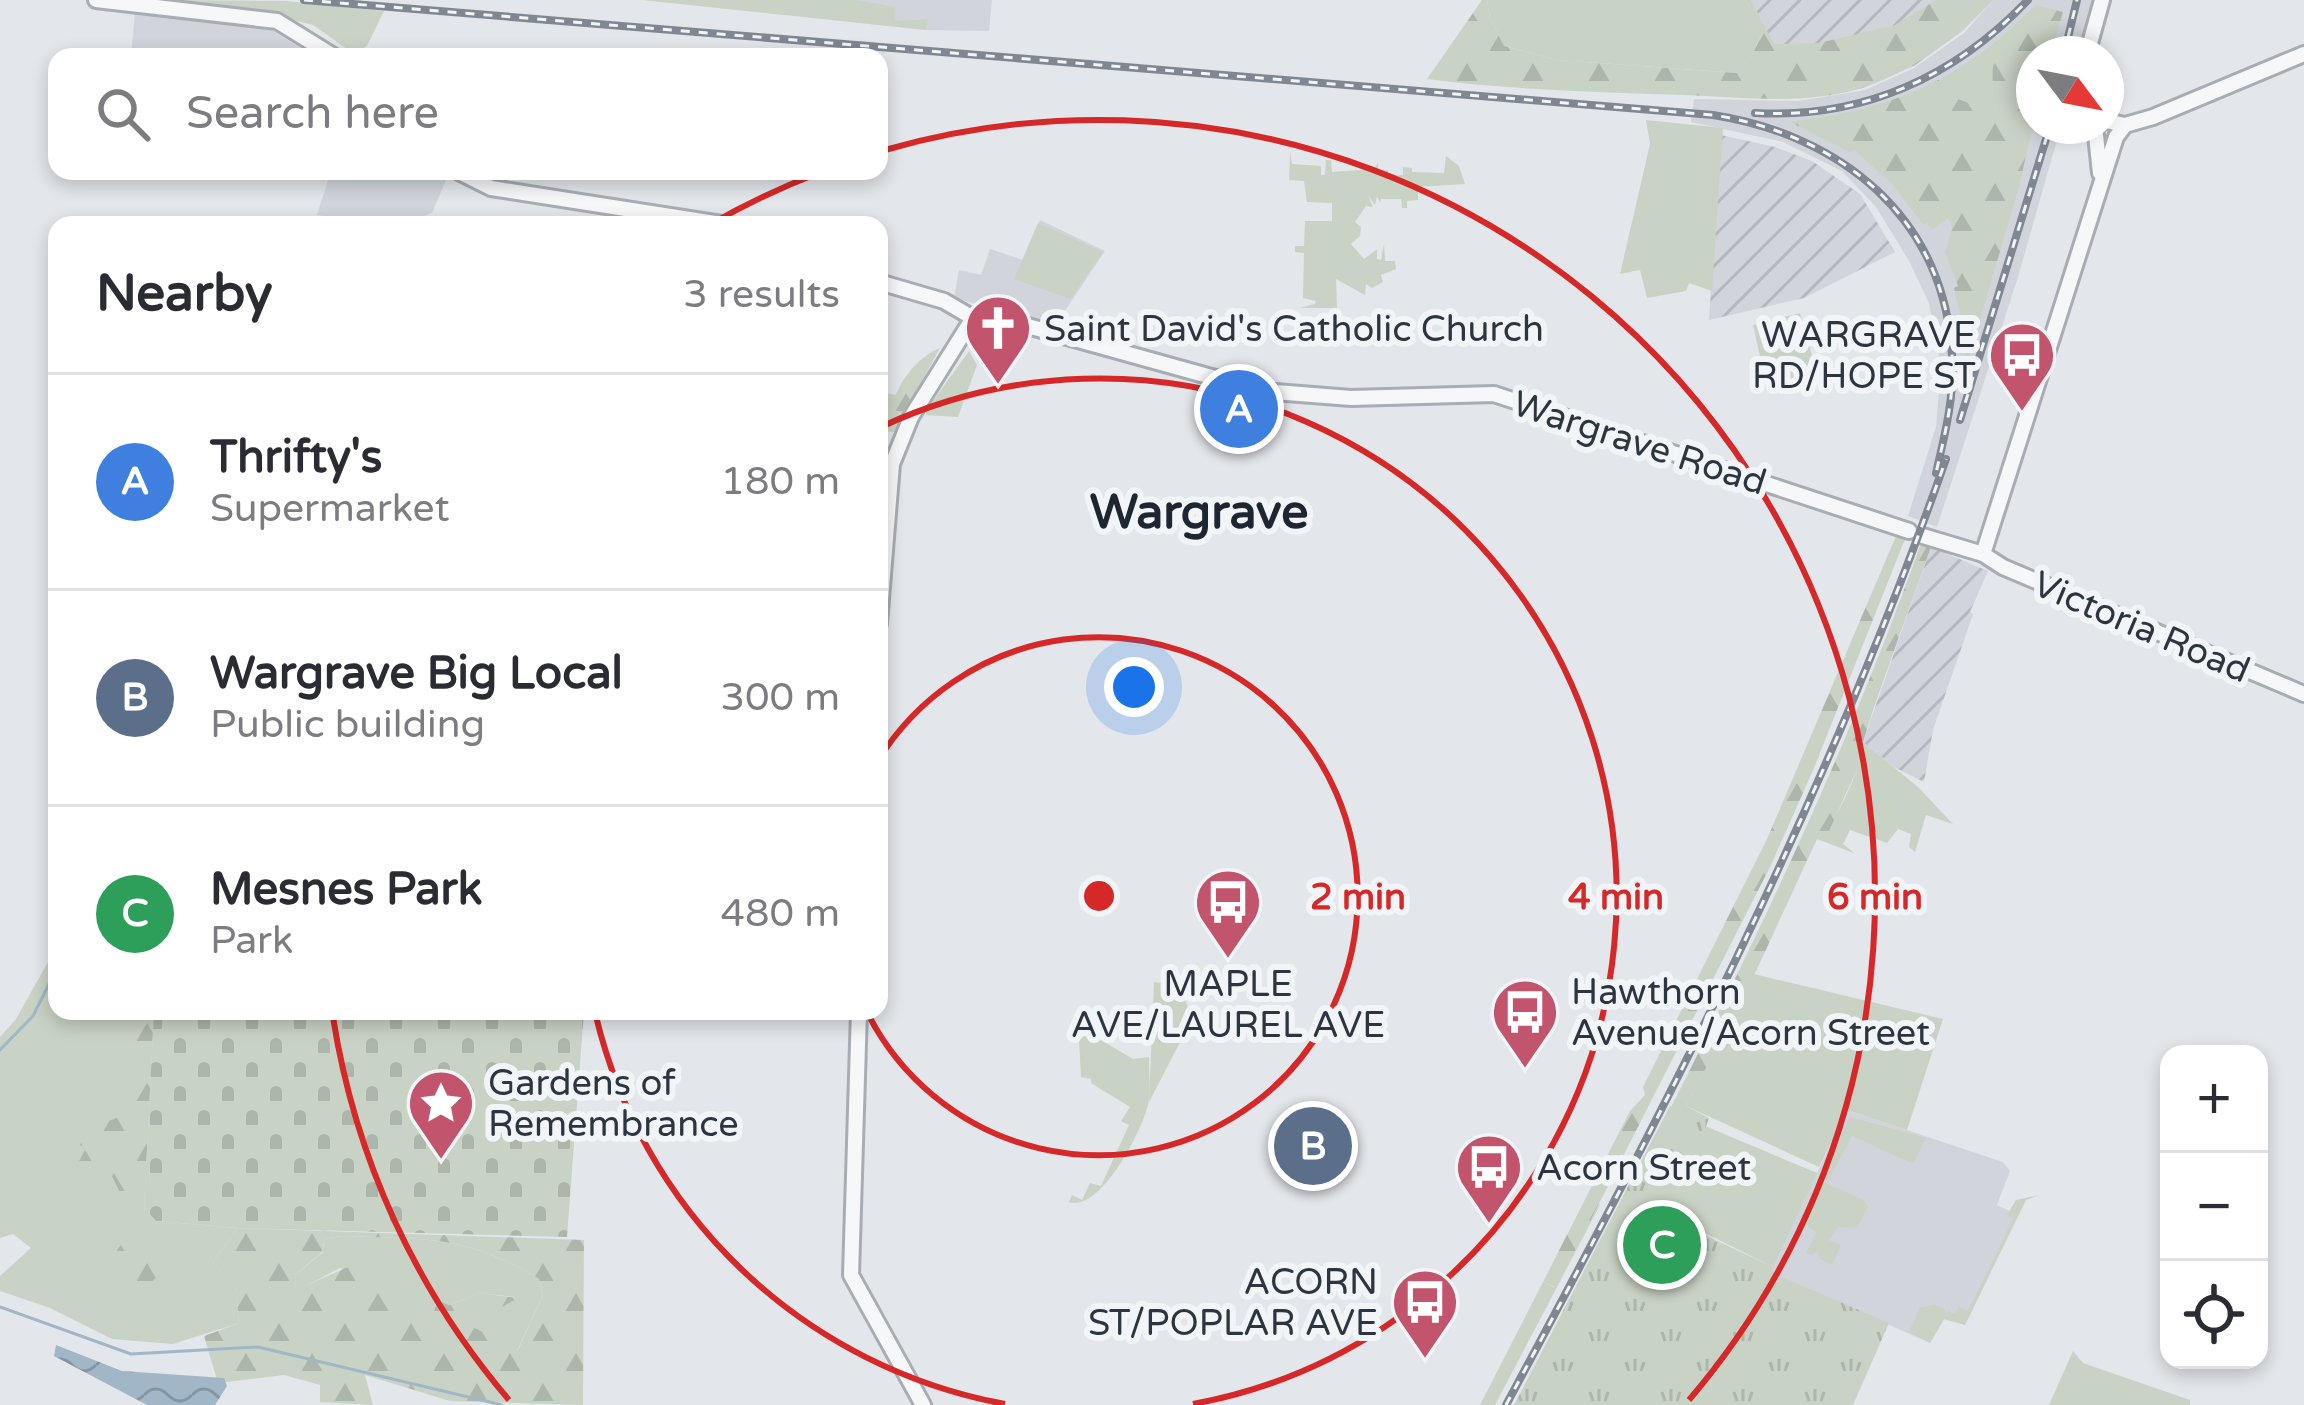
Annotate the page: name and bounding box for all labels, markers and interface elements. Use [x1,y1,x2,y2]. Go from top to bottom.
north arrow [2016,36,2124,144]
search box [48,48,888,180]
icon: search [90,81,156,147]
text: Search here [186,87,439,141]
text: Nearby [96,263,273,325]
text: 3 results [683,271,840,318]
church icon: Saint David's Catholic Church [963,293,1033,387]
place label: Saint David's Catholic Church [1044,308,1544,351]
place label: WARGRAVE RD/HOPE ST [1752,314,1976,398]
bus stop icon: WARGRAVE RD/HOPE ST [1987,320,2057,414]
pin: A [1200,364,1278,454]
street label: Wargrave Road [1507,382,1772,505]
text: Thrifty's [210,431,382,485]
text: A [120,458,150,505]
text: 180 m [721,458,840,505]
district label: Wargrave [1090,484,1308,542]
text: Supermarket [210,485,450,532]
street label: Victoria Road [2027,562,2256,692]
text: Wargrave Big Local [210,647,623,701]
your location [1104,657,1164,717]
text: B [121,674,149,721]
text: 300 m [721,674,840,721]
text: Public building [210,701,485,748]
text: Mesnes Park [210,863,482,917]
bus stop icon: MAPLE AVE/LAUREL AVE [1193,867,1263,961]
centre of rings [1078,875,1120,917]
text: 2 min [1310,876,1406,919]
text: 4 min [1568,876,1664,919]
text: 6 min [1827,876,1923,919]
text: C [121,890,149,937]
text: 480 m [721,890,840,937]
text: Park [210,917,293,964]
place label: MAPLE AVE/LAUREL AVE [1071,963,1385,1047]
place label: Hawthorn Avenue/Acorn Street [1571,971,1930,1055]
bus stop icon: Hawthorn Avenue/Acorn Street [1490,977,1560,1071]
map controls [2160,1045,2268,1369]
button: + [2160,1045,2268,1153]
place label: Gardens of Remembrance [488,1062,739,1146]
place icon: Gardens of Remembrance [406,1068,476,1162]
pin: B [1274,1101,1352,1191]
bus stop icon: Acorn Street [1454,1132,1524,1226]
place label: Acorn Street [1536,1147,1751,1190]
button: − [2160,1153,2268,1261]
pin: C [1623,1200,1701,1290]
place label: ACORN ST/POPLAR AVE [1088,1261,1378,1345]
button: locate [2160,1261,2268,1369]
bus stop icon: ACORN ST/POPLAR AVE [1390,1267,1460,1361]

